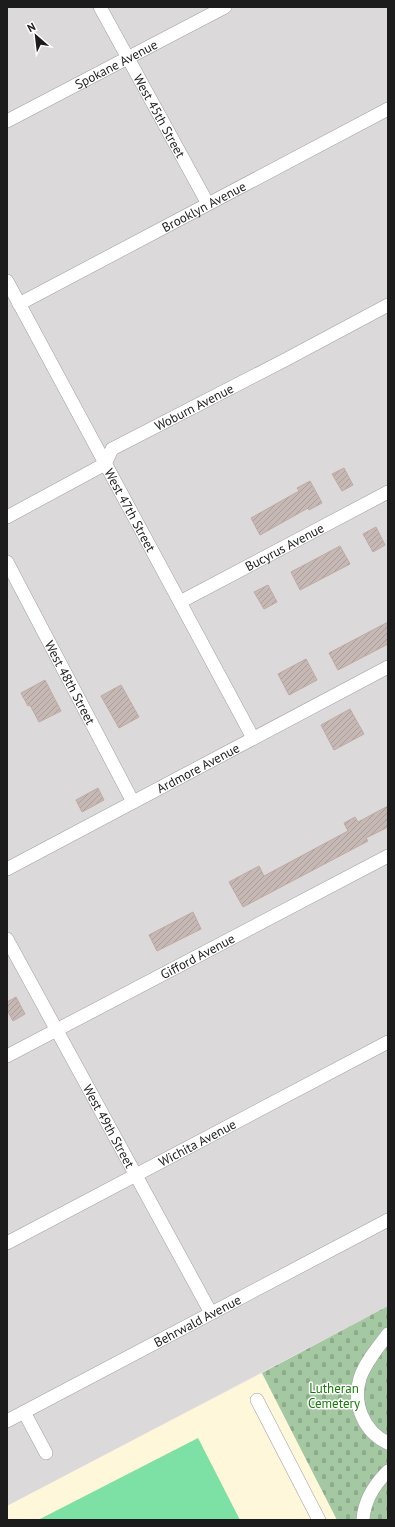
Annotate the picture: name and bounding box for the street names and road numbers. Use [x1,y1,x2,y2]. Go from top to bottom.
street label: Spokane Avenue [72,35,160,93]
street label: West 45th Street [130,71,190,161]
street label: Brooklyn Avenue [159,177,249,236]
street label: Woburn Avenue [151,380,236,434]
street label: West 47th Street [101,465,160,555]
street label: Bucyrus Avenue [242,519,327,575]
street label: West 48th Street [41,637,100,728]
street label: Ardmore Avenue [154,739,242,797]
street label: Gifford Avenue [157,930,237,983]
street label: West 49th Street [79,1081,139,1171]
street label: Wichita Avenue [155,1115,239,1170]
street label: Behrwald Avenue [151,1291,244,1351]

